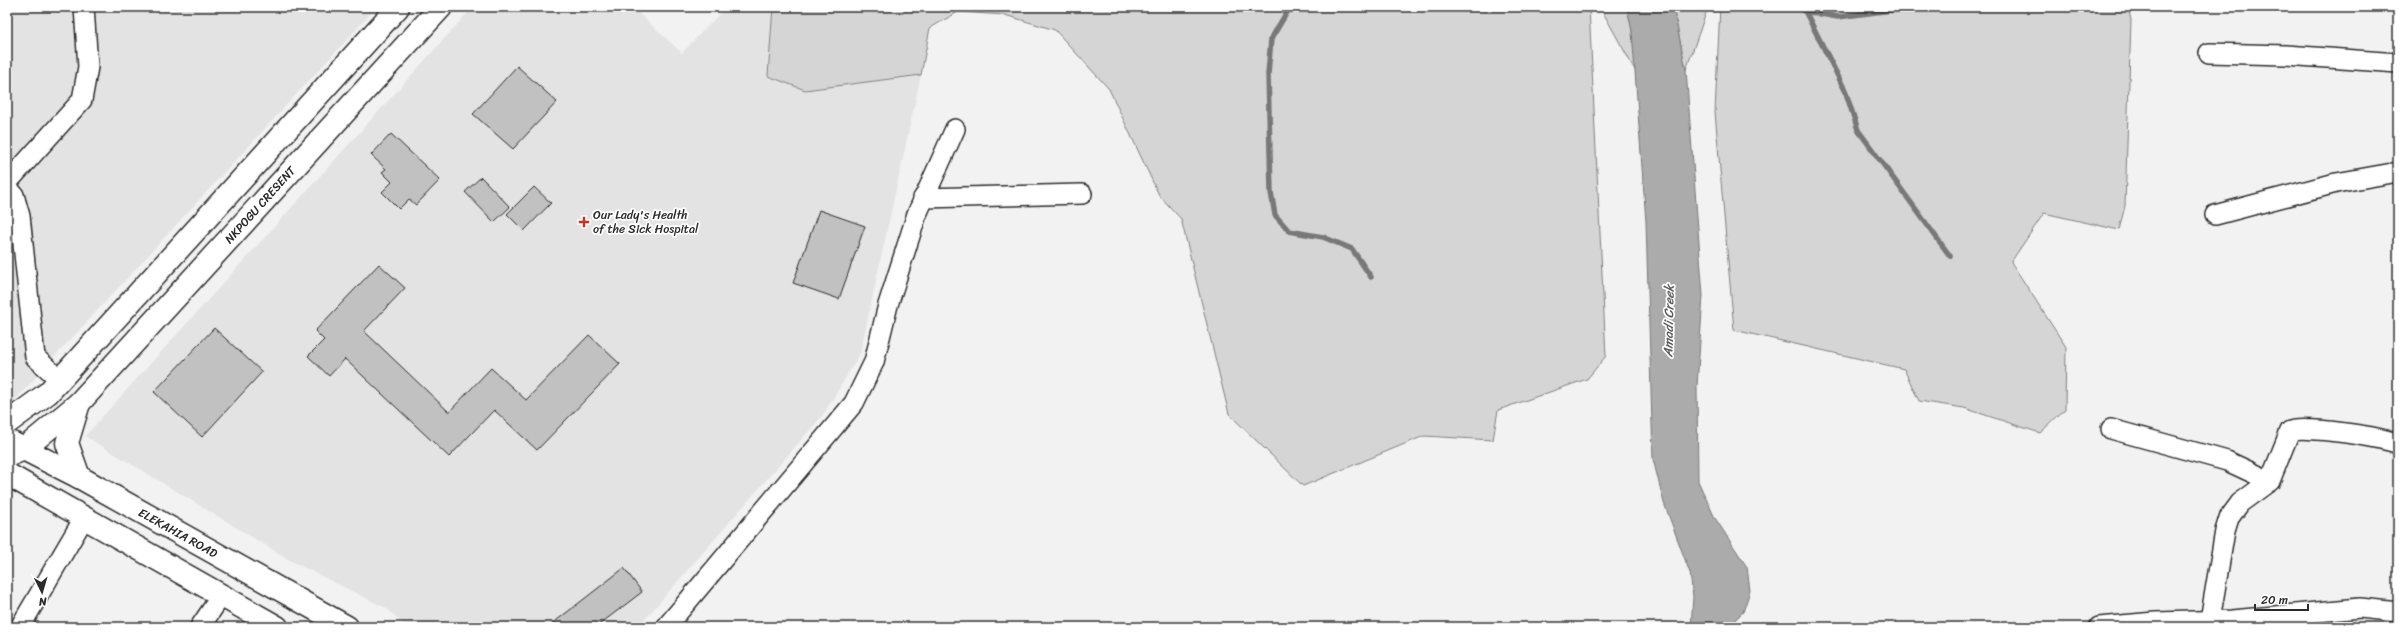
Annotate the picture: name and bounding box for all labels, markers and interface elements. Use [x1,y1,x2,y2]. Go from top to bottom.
street label: NKPOGU CRESENT [219,160,302,249]
place label: Our Lady's Health of the Sick Hospital [593,204,699,240]
marker: Our Lady's Health of the Sick Hospital [578,216,590,228]
water label: Amadi Creek [1656,283,1681,358]
street label: ELEKAHIA ROAD [134,502,223,564]
north arrow [22,572,62,612]
scale bar [2255,586,2308,612]
text: 20 m [2261,589,2288,611]
text: N [38,592,48,611]

